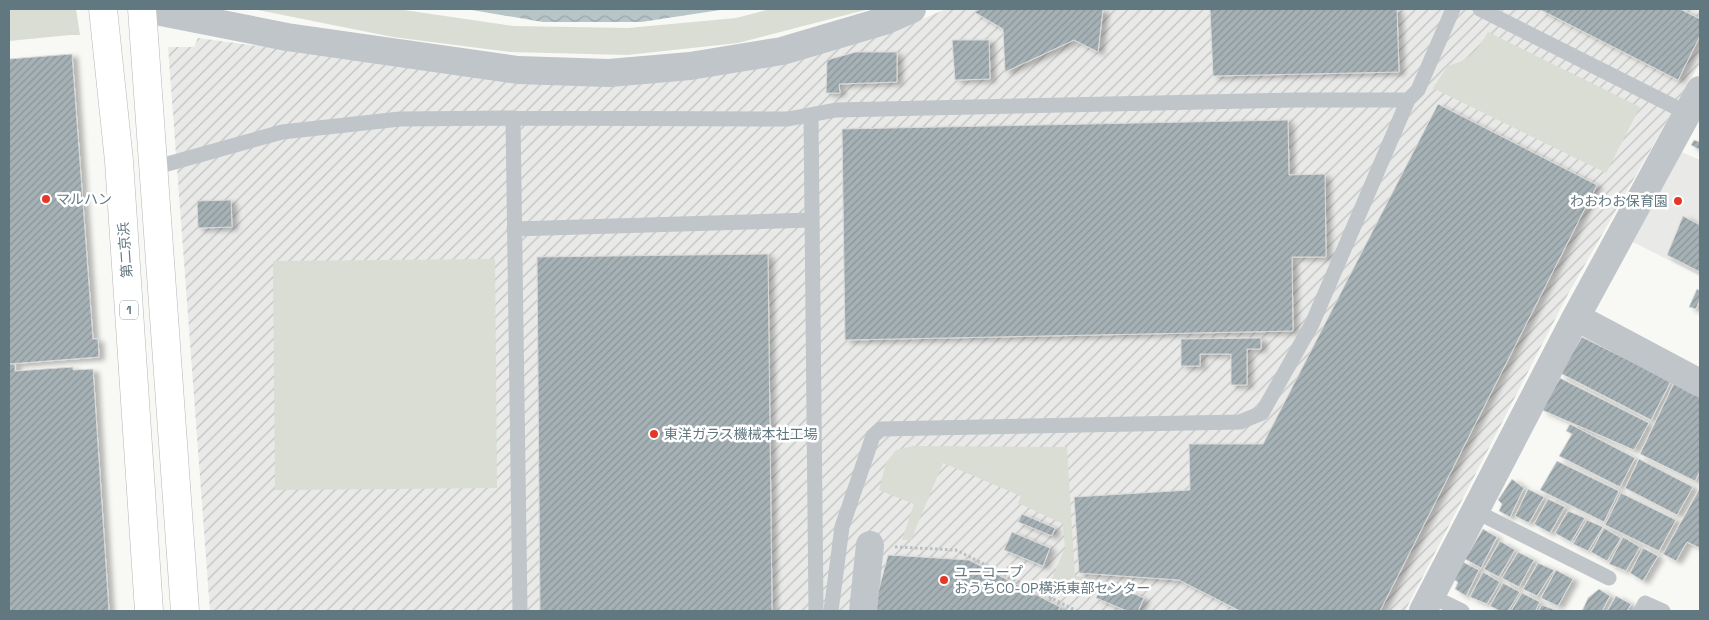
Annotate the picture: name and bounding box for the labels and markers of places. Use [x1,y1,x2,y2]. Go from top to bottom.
place label: マルハン [56,190,112,208]
place label: わおわお保育園 [1570,192,1668,210]
marker: マルハン [40,193,52,205]
marker: わおわお保育園 [1672,195,1684,207]
place label: 東洋ガラス機械本社工場 [664,425,818,443]
marker: 東洋ガラス機械本社工場 [648,428,660,440]
place label: ユーコープ おうちCO-OP横浜東部センター [954,563,1151,597]
marker: ユーコープ おうちCO-OP横浜東部センター [938,574,950,586]

